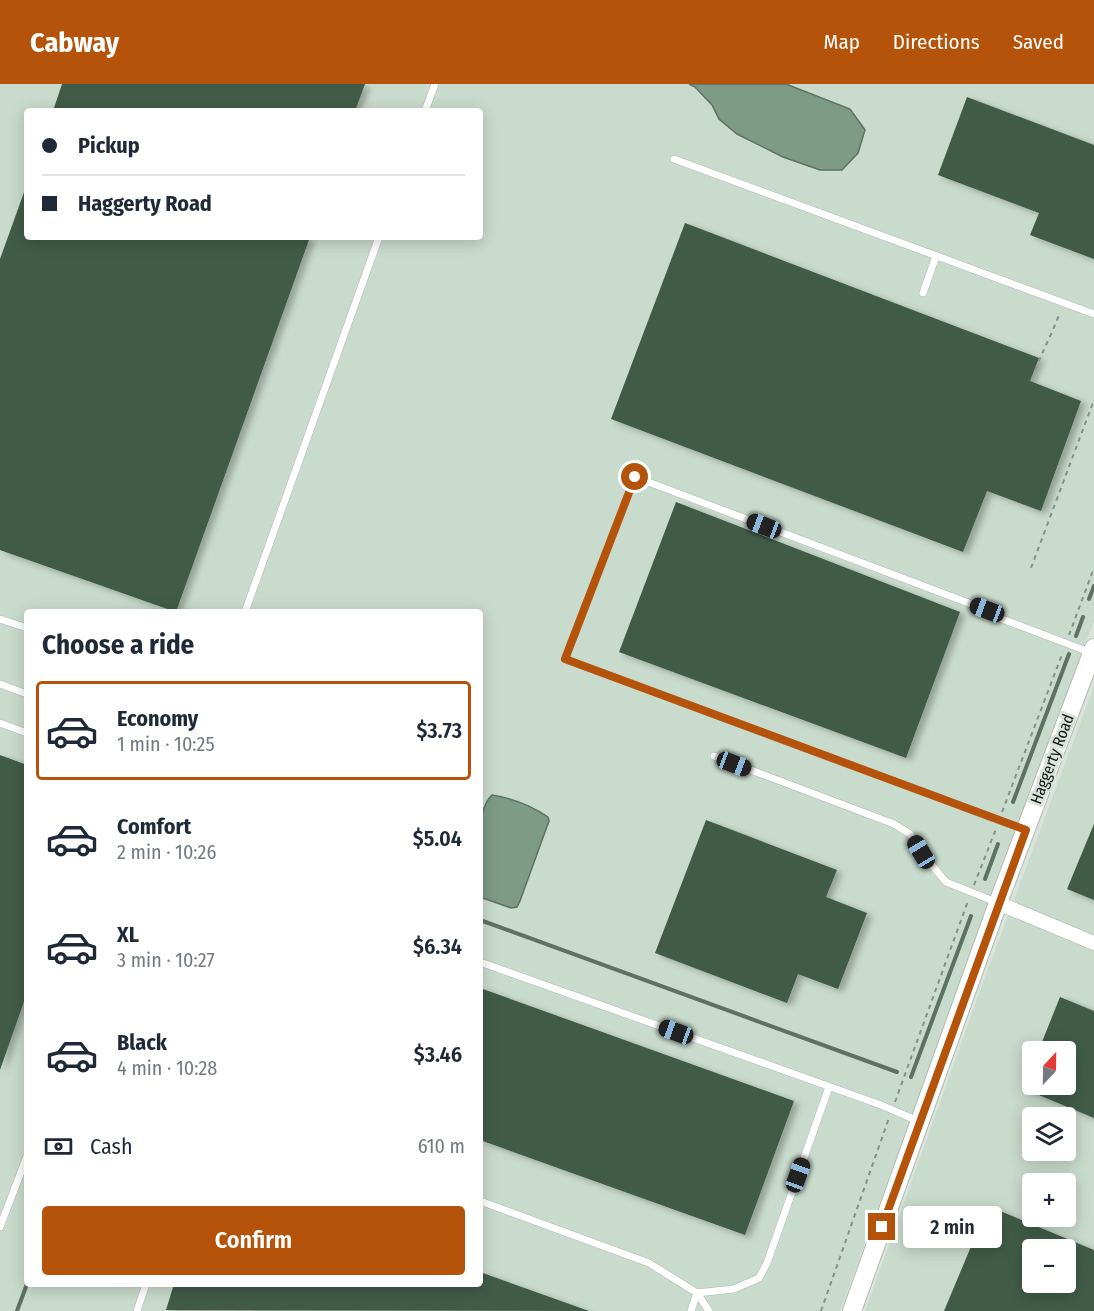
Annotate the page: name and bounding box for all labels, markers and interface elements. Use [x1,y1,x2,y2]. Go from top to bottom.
text: Cabway [30,26,119,59]
text: Map [823,29,860,55]
text: Directions [893,29,980,55]
text: Saved [1013,29,1064,55]
text: Pickup [78,132,140,159]
text: Haggerty Road [78,190,212,217]
route start [621,463,648,490]
car [744,511,784,541]
car [967,595,1007,625]
text: Choose a ride [42,629,194,661]
icon: car [45,704,99,758]
text: Economy [117,705,198,732]
street label: Haggerty Road [1026,711,1078,807]
text: $3.73 [416,717,462,744]
text: 1 min · 10:25 [117,732,215,756]
car [714,749,754,779]
icon: car [45,812,99,866]
text: Comfort [117,813,191,840]
text: $5.04 [413,825,462,852]
car [904,832,938,872]
text: 2 min · 10:26 [117,840,216,864]
icon: car [45,920,99,974]
text: XL [117,921,139,948]
text: $6.34 [413,933,462,960]
text: 3 min · 10:27 [117,948,215,972]
car [656,1017,696,1047]
icon: car [45,1028,99,1082]
text: Black [117,1029,167,1056]
text: $3.46 [414,1041,462,1068]
north arrow [1022,1041,1076,1095]
map controls [1022,1041,1076,1293]
text: 4 min · 10:28 [117,1056,217,1080]
button: layers [1022,1107,1076,1161]
icon: cash [42,1130,75,1163]
text: Cash [90,1133,133,1160]
text: 610 m [418,1134,465,1158]
car [783,1155,813,1195]
button: + [1022,1173,1076,1227]
button: Confirm [42,1206,465,1275]
callout: 2 min [903,1206,1002,1248]
route end [868,1213,895,1240]
text: 2 min [930,1215,975,1239]
button: − [1022,1239,1076,1293]

